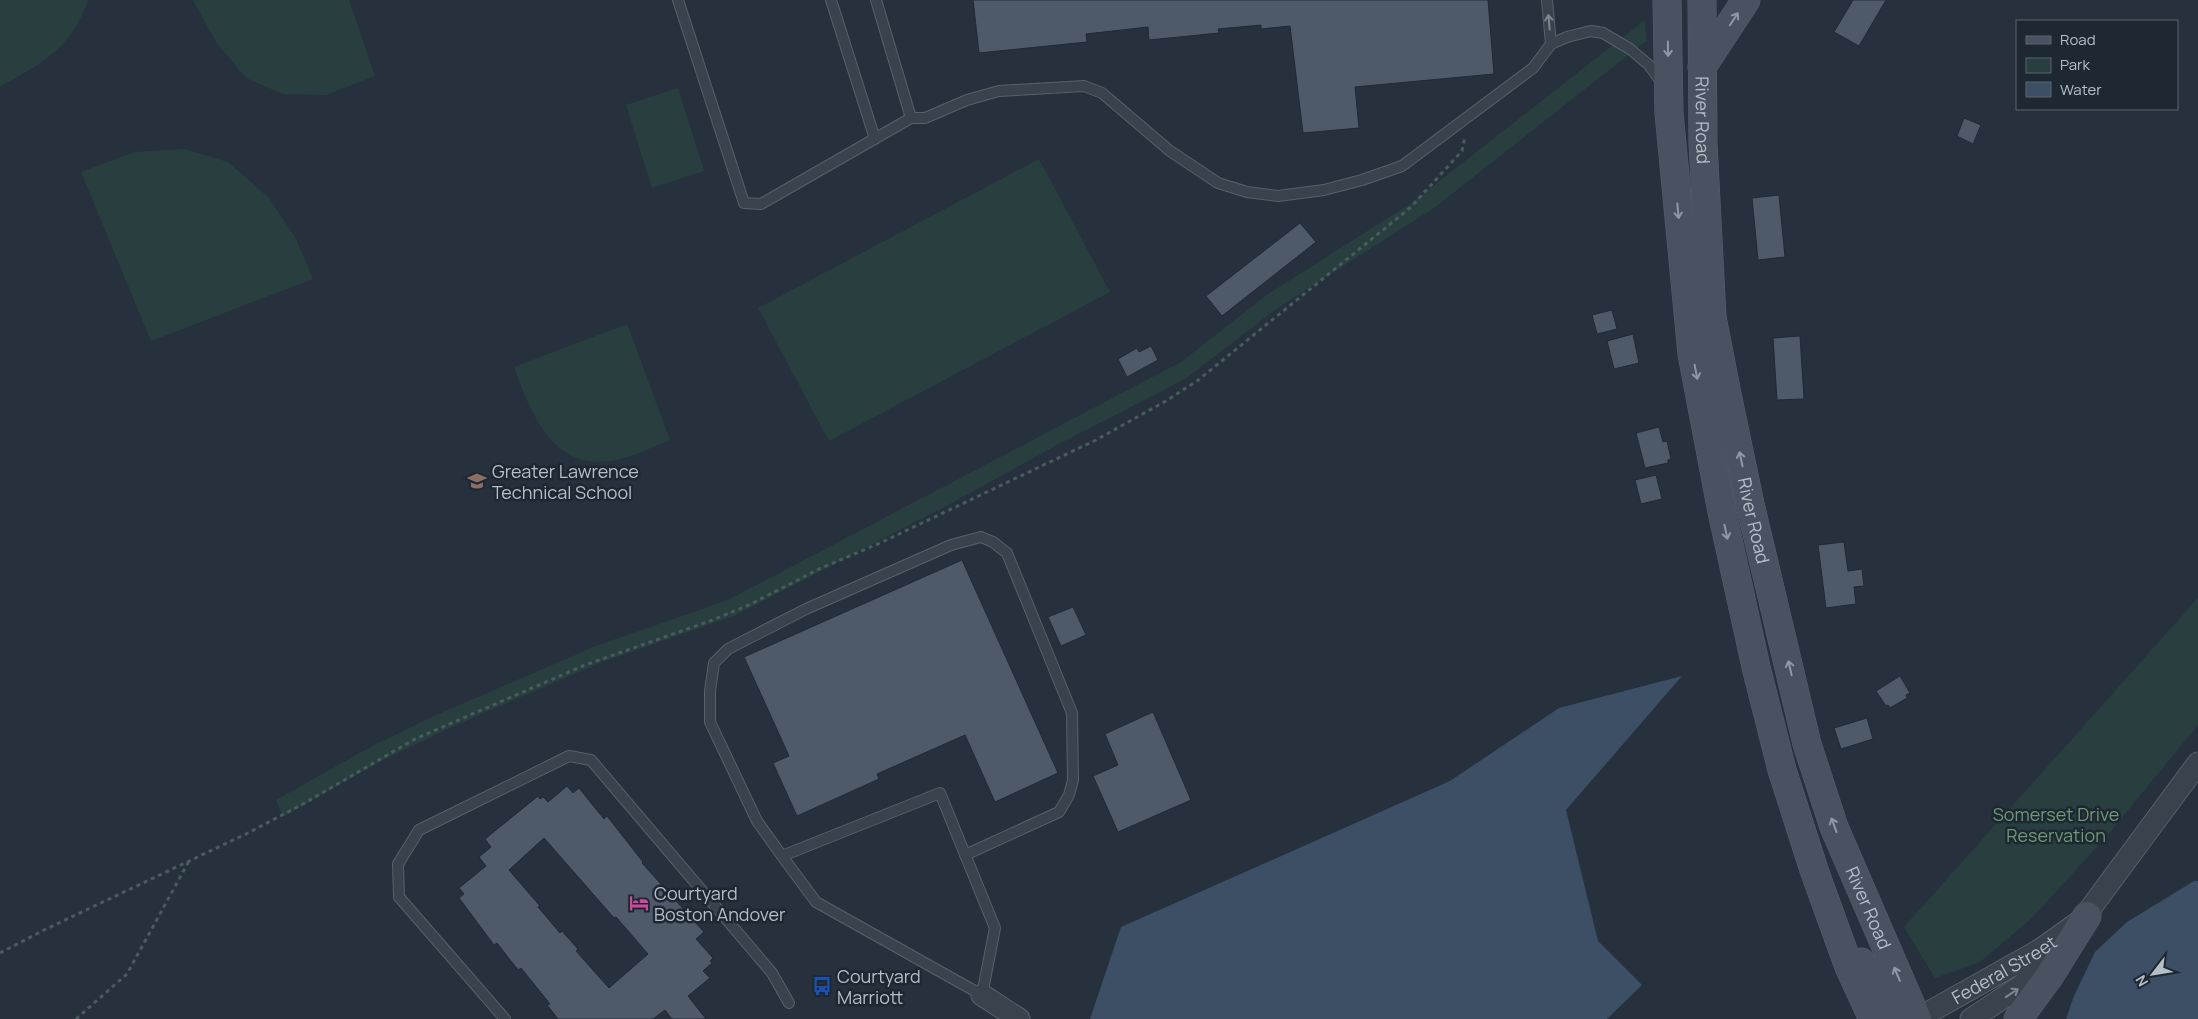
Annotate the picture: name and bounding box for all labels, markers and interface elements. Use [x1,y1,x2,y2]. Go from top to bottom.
one-way arrow [1729,12,1739,26]
one-way arrow [1545,14,1554,30]
legend [2016,20,2178,110]
text: Road [2060,29,2096,50]
one-way arrow [1663,40,1673,56]
text: Park [2060,54,2090,75]
street label: River Road [1691,76,1716,164]
text: Water [2060,79,2102,100]
one-way arrow [1673,203,1683,219]
one-way arrow [1692,364,1701,380]
one-way arrow [1735,452,1745,468]
place label: Greater Lawrence Technical School [492,459,639,504]
school or university icon: Greater Lawrence Technical School [466,470,488,492]
street label: River Road [1733,475,1776,566]
one-way arrow [1722,523,1732,539]
one-way arrow [1785,661,1794,677]
park label: Somerset Drive Reservation [1993,802,2119,847]
one-way arrow [1829,818,1838,833]
street label: River Road [1840,863,1897,953]
place label: Courtyard Boston Andover [654,881,786,926]
hotel icon: Courtyard Boston Andover [628,892,650,914]
street label: Federal Street [1947,930,2061,1009]
north arrow [2128,949,2178,999]
place label: Courtyard Marriott [837,964,921,1009]
one-way arrow [1892,967,1902,982]
text: N [2131,972,2152,990]
bus stop icon: Courtyard Marriott [811,975,833,997]
one-way arrow [2005,988,2019,998]

